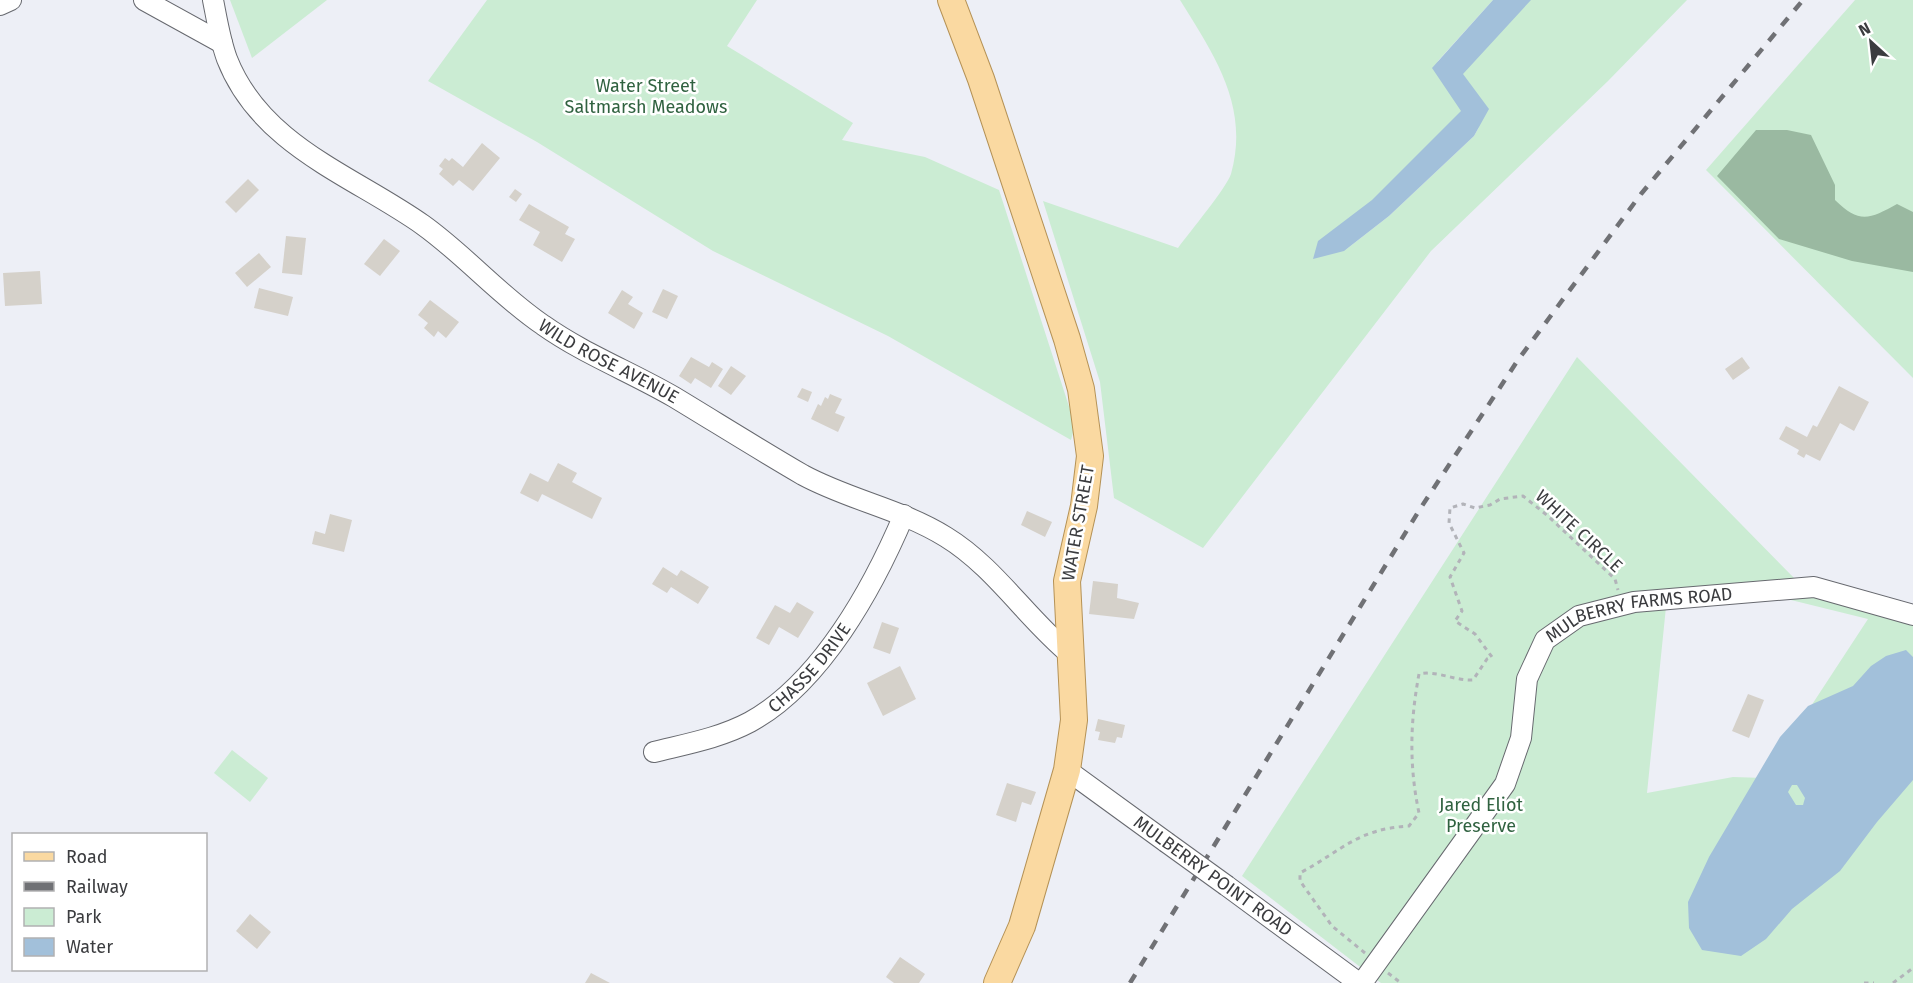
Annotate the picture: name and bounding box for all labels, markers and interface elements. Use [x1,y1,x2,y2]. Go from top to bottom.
north arrow [1841,12,1901,72]
text: N [1855,18,1873,40]
park label: Water Street Saltmarsh Meadows [565,75,727,118]
street label: WILD ROSE AVENUE [534,314,683,408]
street label: WATER STREET [1057,463,1099,583]
street label: WHITE CIRCLE [1531,485,1627,577]
street label: MULBERRY FARMS ROAD [1541,583,1733,647]
street label: CHASSE DRIVE [764,619,855,718]
park label: Jared Eliot Preserve [1439,794,1523,837]
street label: MULBERRY POINT ROAD [1129,811,1297,941]
legend [12,833,207,971]
text: Road [66,846,108,868]
text: Railway [66,876,128,898]
text: Park [66,906,102,928]
text: Water [66,936,113,958]

